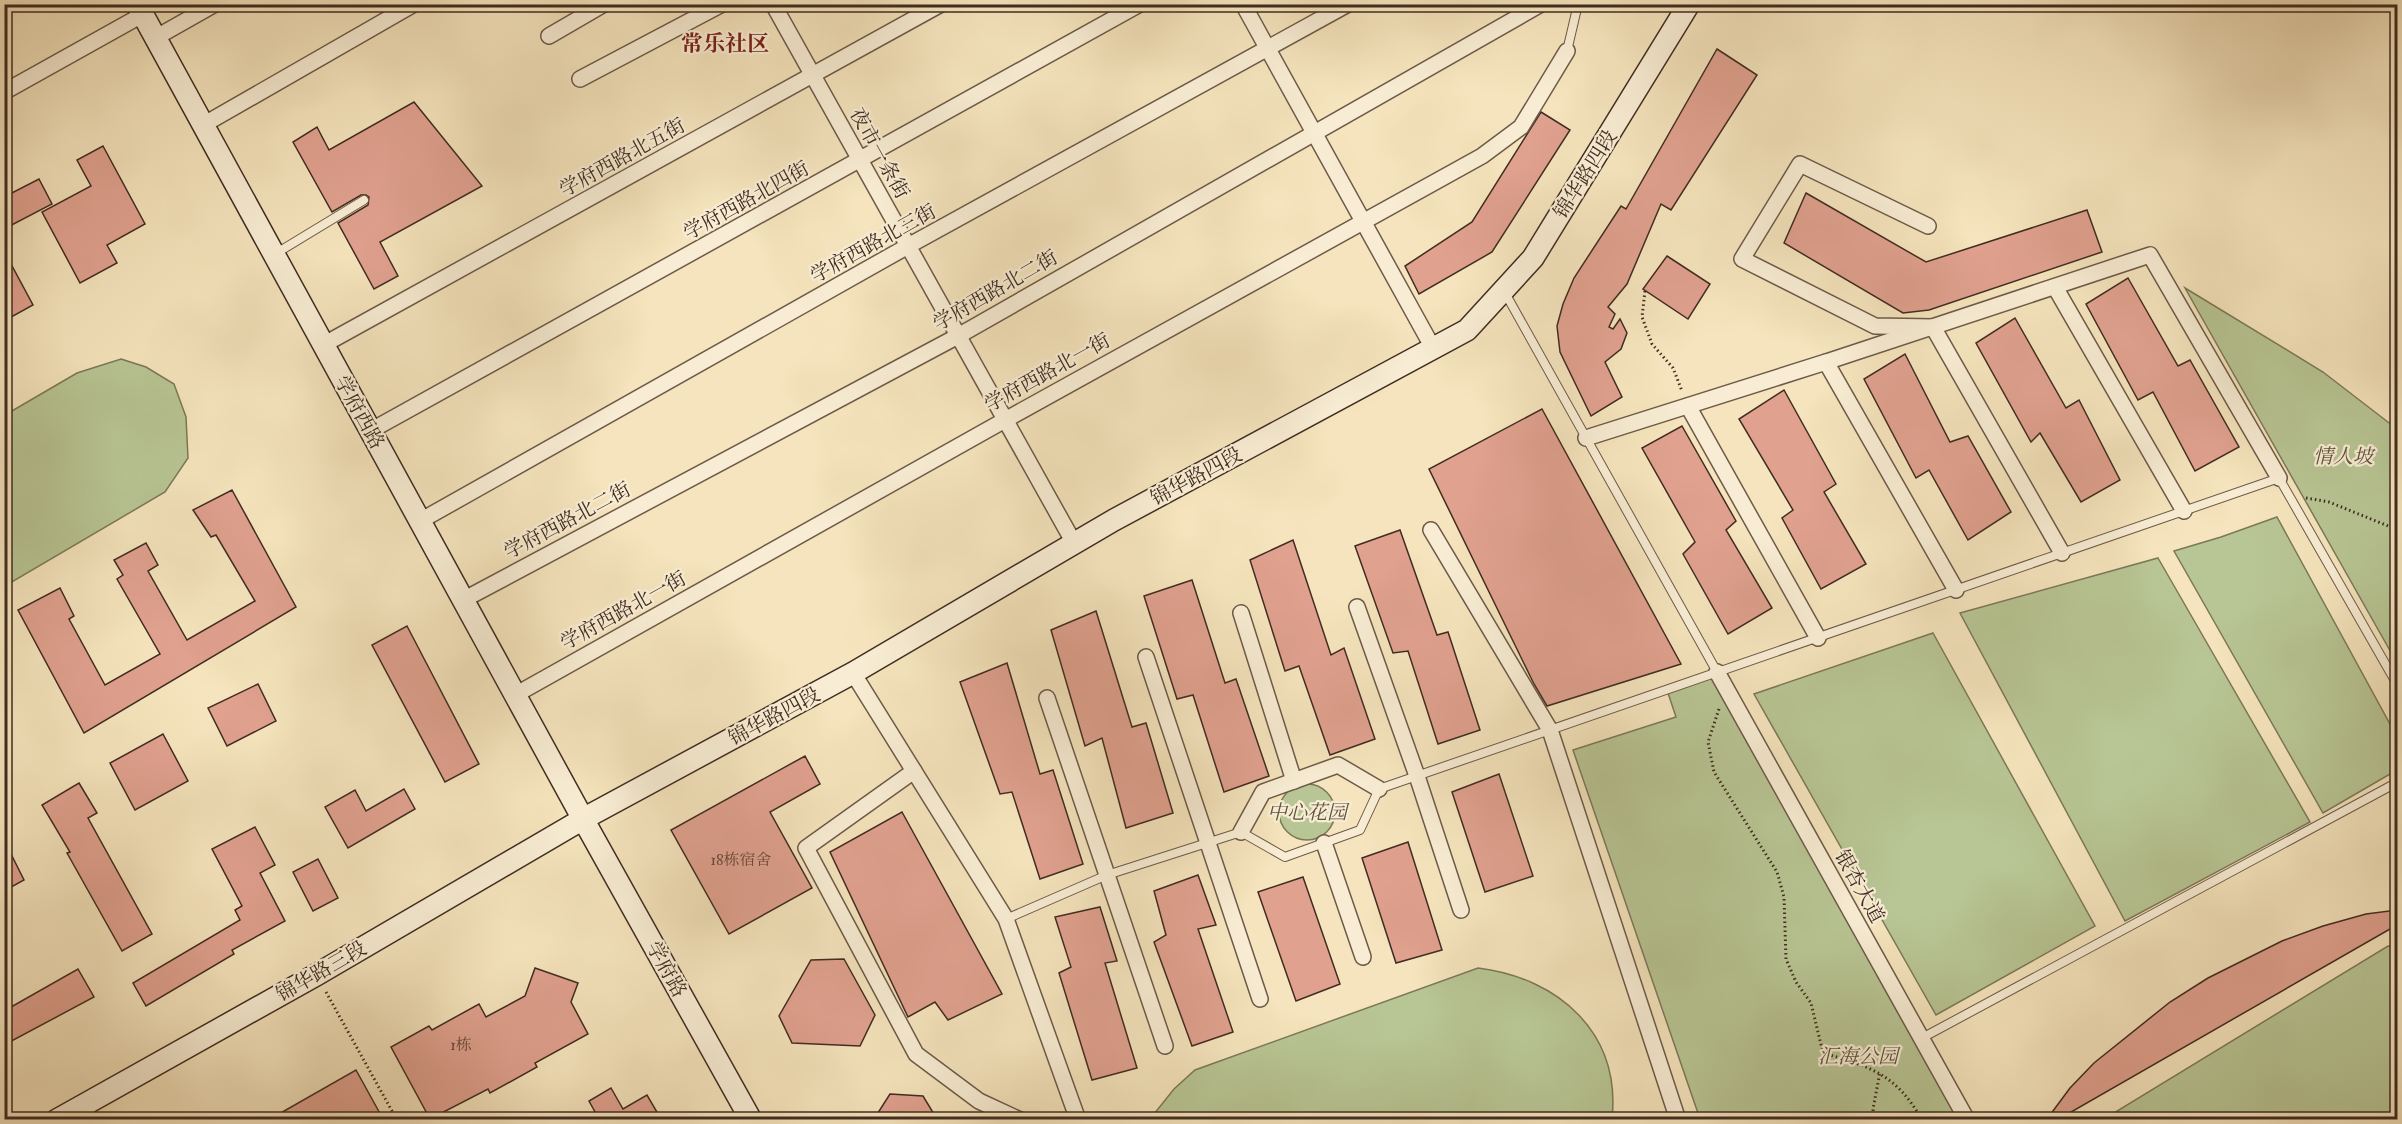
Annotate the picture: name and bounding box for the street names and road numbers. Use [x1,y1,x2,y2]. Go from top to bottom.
street label: 夜市一条街 [844,103,915,203]
street label: 学府西路北五街 [555,113,690,202]
street label: 锦华路四段 [1548,125,1623,223]
street label: 学府西路北四街 [679,156,814,245]
street label: 学府西路北三街 [806,199,941,288]
street label: 学府西路北二街 [928,245,1062,336]
street label: 学府西路北一街 [980,328,1115,417]
street label: 学府西路 [329,371,390,453]
street label: 锦华路四段 [1146,442,1246,511]
street label: 学府西路北二街 [500,477,635,564]
street label: 学府西路北一街 [556,566,691,655]
street label: 锦华路四段 [724,682,824,751]
street label: 银杏大道 [1829,845,1890,927]
street label: 锦华路三段 [272,936,371,1007]
street label: 学府路 [641,937,692,1002]

